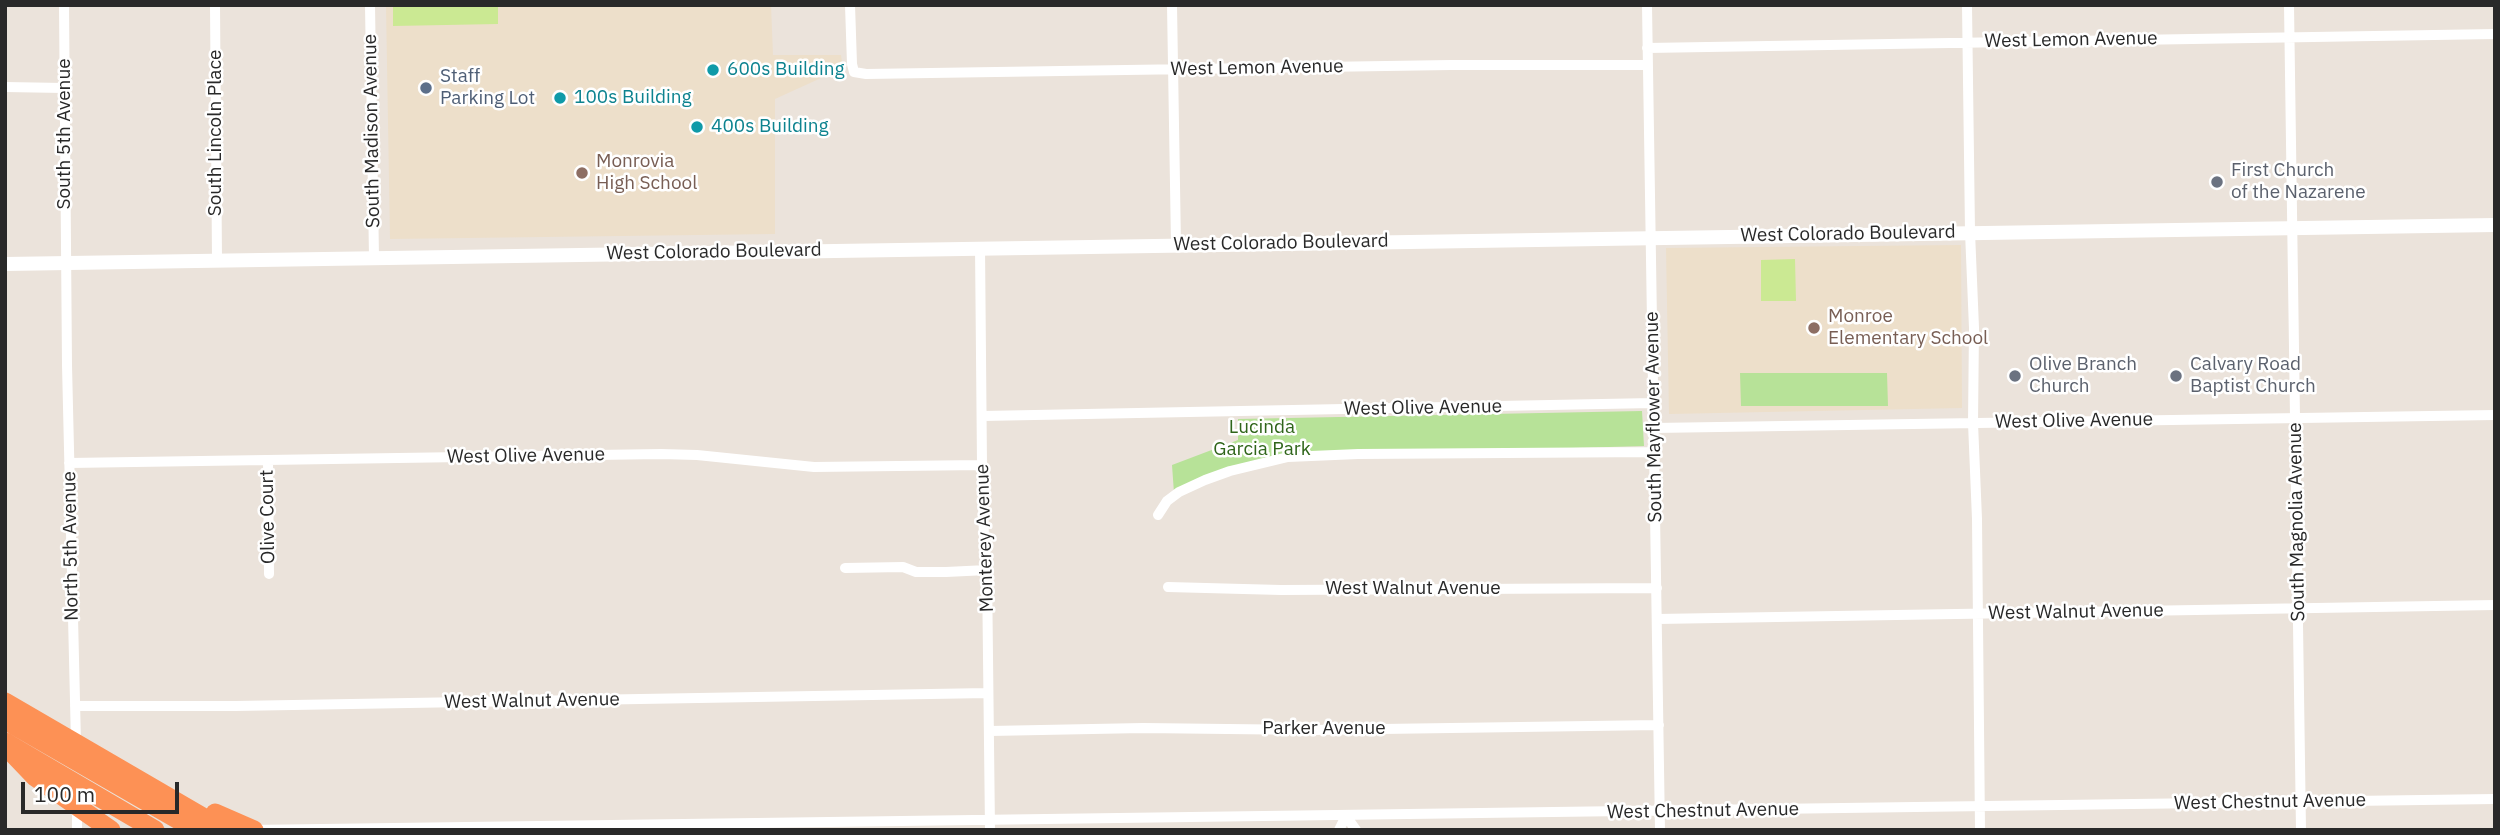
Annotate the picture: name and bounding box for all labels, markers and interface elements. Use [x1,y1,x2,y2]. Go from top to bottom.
street label: West Lemon Avenue [1984,27,2158,53]
street label: South Madison Avenue [359,34,385,228]
street label: South Lincoln Place [205,50,227,216]
street label: West Lemon Avenue [1170,55,1344,81]
street label: South 5th Avenue [54,58,76,210]
place label: 600s Building [727,59,845,81]
marker: 600s Building [705,62,721,78]
place label: Staff Parking Lot [440,66,535,110]
marker: Staff Parking Lot [418,80,434,96]
place label: 100s Building [574,87,692,109]
marker: 100s Building [552,90,568,106]
place label: 400s Building [711,116,829,138]
marker: 400s Building [689,119,705,135]
place label: Monrovia High School [596,151,697,195]
place label: First Church of the Nazarene [2231,160,2366,204]
marker: Monrovia High School [574,165,590,181]
marker: First Church of the Nazarene [2209,174,2225,190]
street label: West Colorado Boulevard [1740,221,1956,247]
street label: West Colorado Boulevard [1173,230,1389,256]
street label: West Colorado Boulevard [606,239,822,265]
place label: Monroe Elementary School [1828,306,1988,350]
street label: South Mayflower Avenue [1641,311,1667,523]
marker: Monroe Elementary School [1806,320,1822,336]
place label: Olive Branch Church [2029,354,2137,398]
place label: Calvary Road Baptist Church [2190,354,2316,398]
marker: Olive Branch Church [2007,368,2023,384]
marker: Calvary Road Baptist Church [2168,368,2184,384]
street label: West Olive Avenue [1344,395,1502,421]
street label: West Olive Avenue [1995,408,2153,434]
park label: Lucinda Garcia Park [1213,417,1311,461]
street label: South Magnolia Avenue [2284,422,2310,622]
street label: West Olive Avenue [447,443,605,469]
street label: Monterey Avenue [971,463,999,613]
street label: Olive Court [256,470,280,564]
street label: North 5th Avenue [58,471,84,621]
street label: West Walnut Avenue [1325,578,1501,600]
street label: West Walnut Avenue [1988,599,2164,625]
street label: West Walnut Avenue [444,688,620,714]
street label: Parker Avenue [1262,718,1386,740]
scale bar [24,768,182,812]
text: 100 m [34,780,95,808]
street label: West Chestnut Avenue [2174,789,2366,815]
street label: West Chestnut Avenue [1607,798,1799,824]

